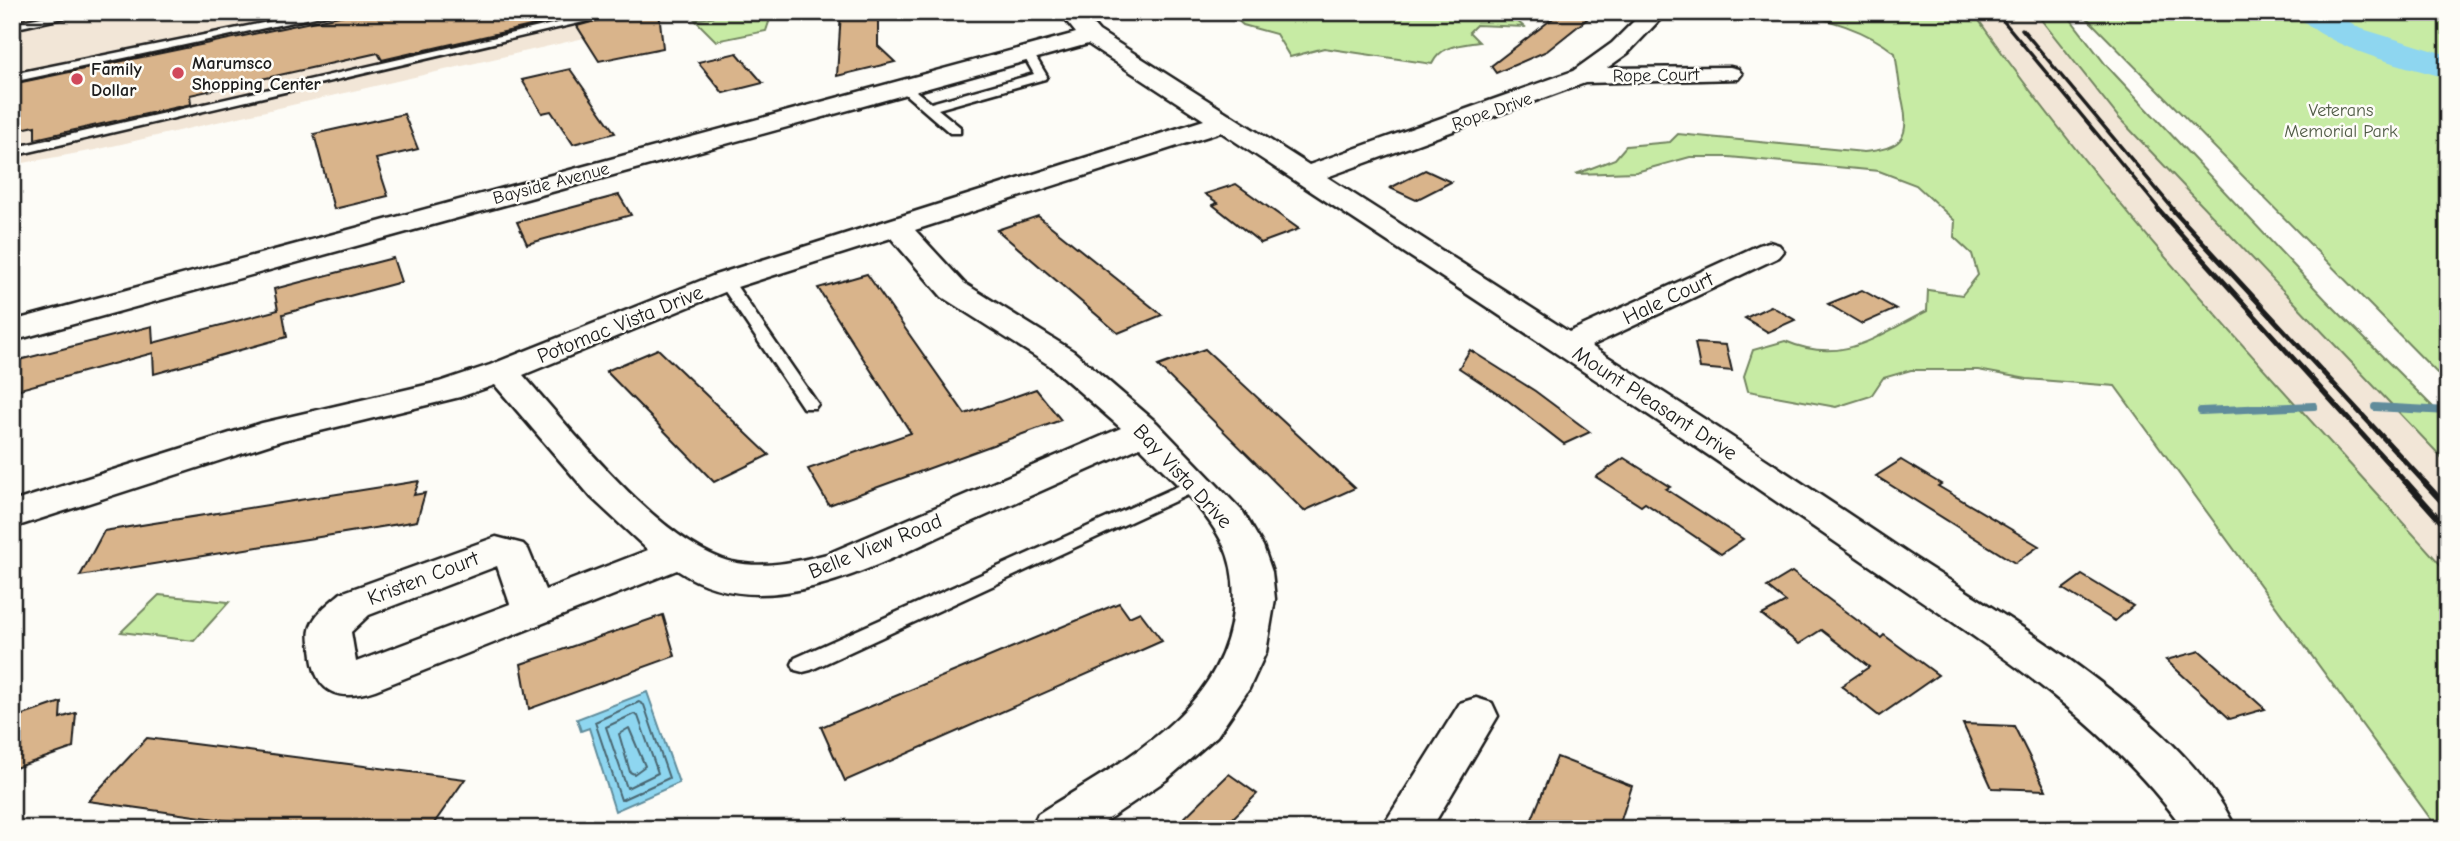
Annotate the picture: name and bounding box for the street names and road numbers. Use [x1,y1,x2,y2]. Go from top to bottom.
street label: Rope Court [1612,64,1700,87]
street label: Rope Drive [1449,88,1535,135]
street label: Bayside Avenue [491,158,612,209]
street label: Hale Court [1619,266,1718,329]
street label: Potomac Vista Drive [534,280,706,368]
street label: Mount Pleasant Drive [1568,341,1742,465]
street label: Bay Vista Drive [1129,419,1237,533]
street label: Belle View Road [805,508,945,584]
street label: Kristen Court [364,545,483,610]

